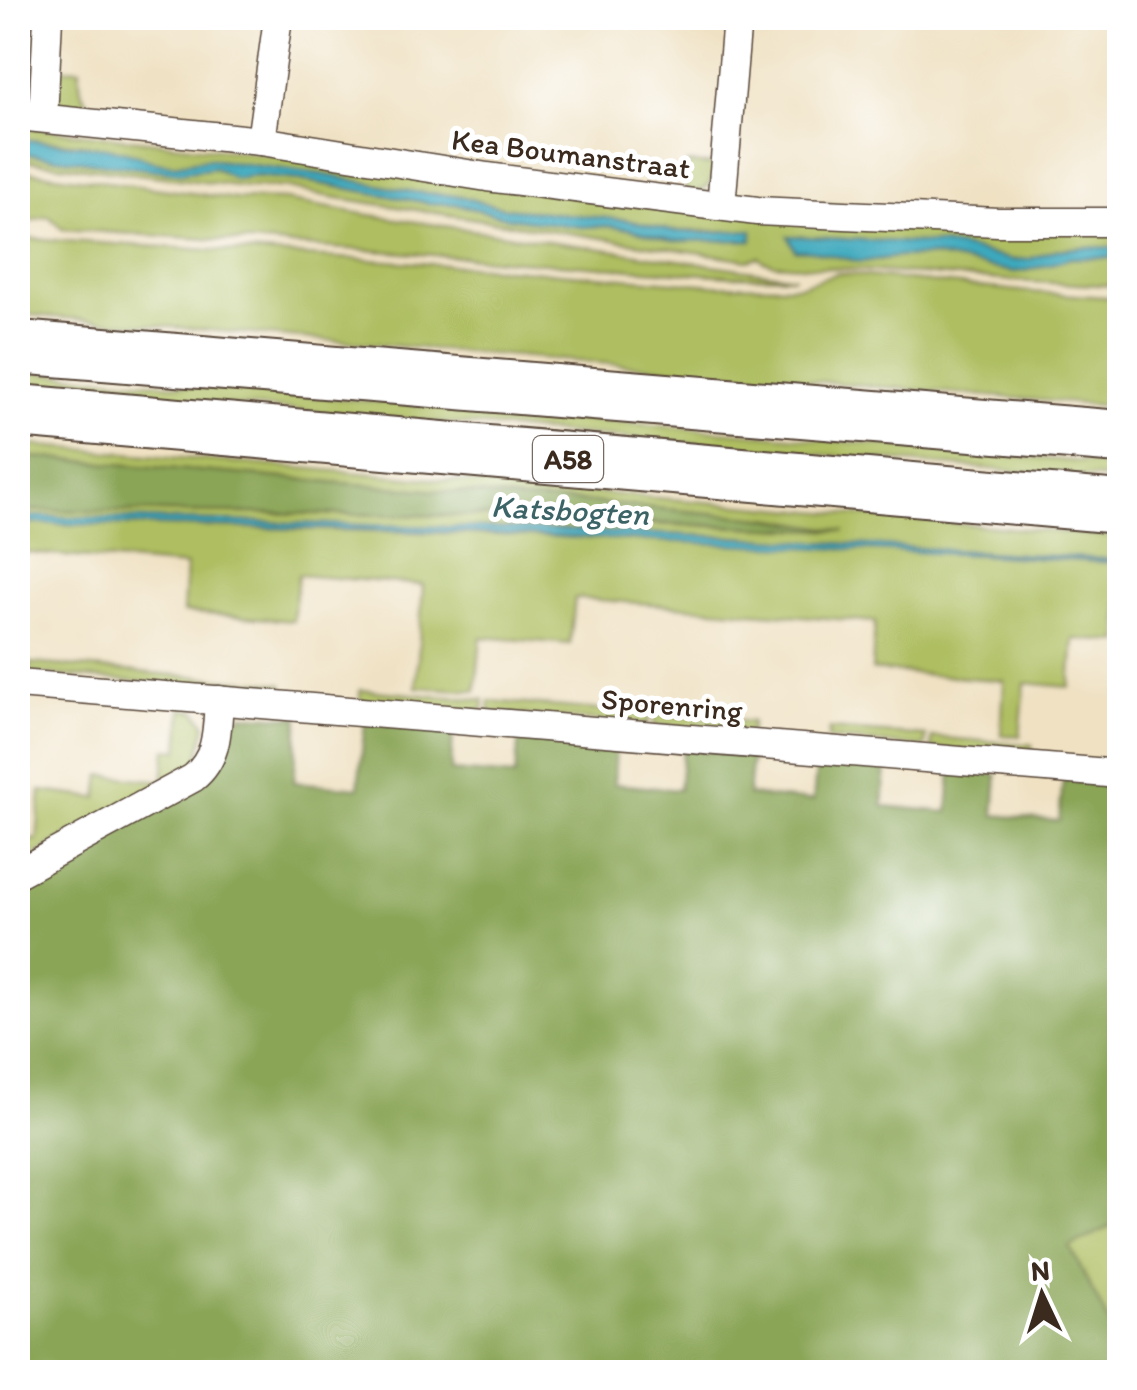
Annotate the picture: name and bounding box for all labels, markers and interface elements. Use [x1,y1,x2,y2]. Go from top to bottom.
street label: Kea Boumanstraat [450,121,692,186]
road number: A58 [533,436,603,482]
water label: Katsbogten [490,487,651,533]
street label: Sporenring [600,680,745,729]
north arrow [992,1245,1092,1345]
text: N [1030,1252,1051,1288]

